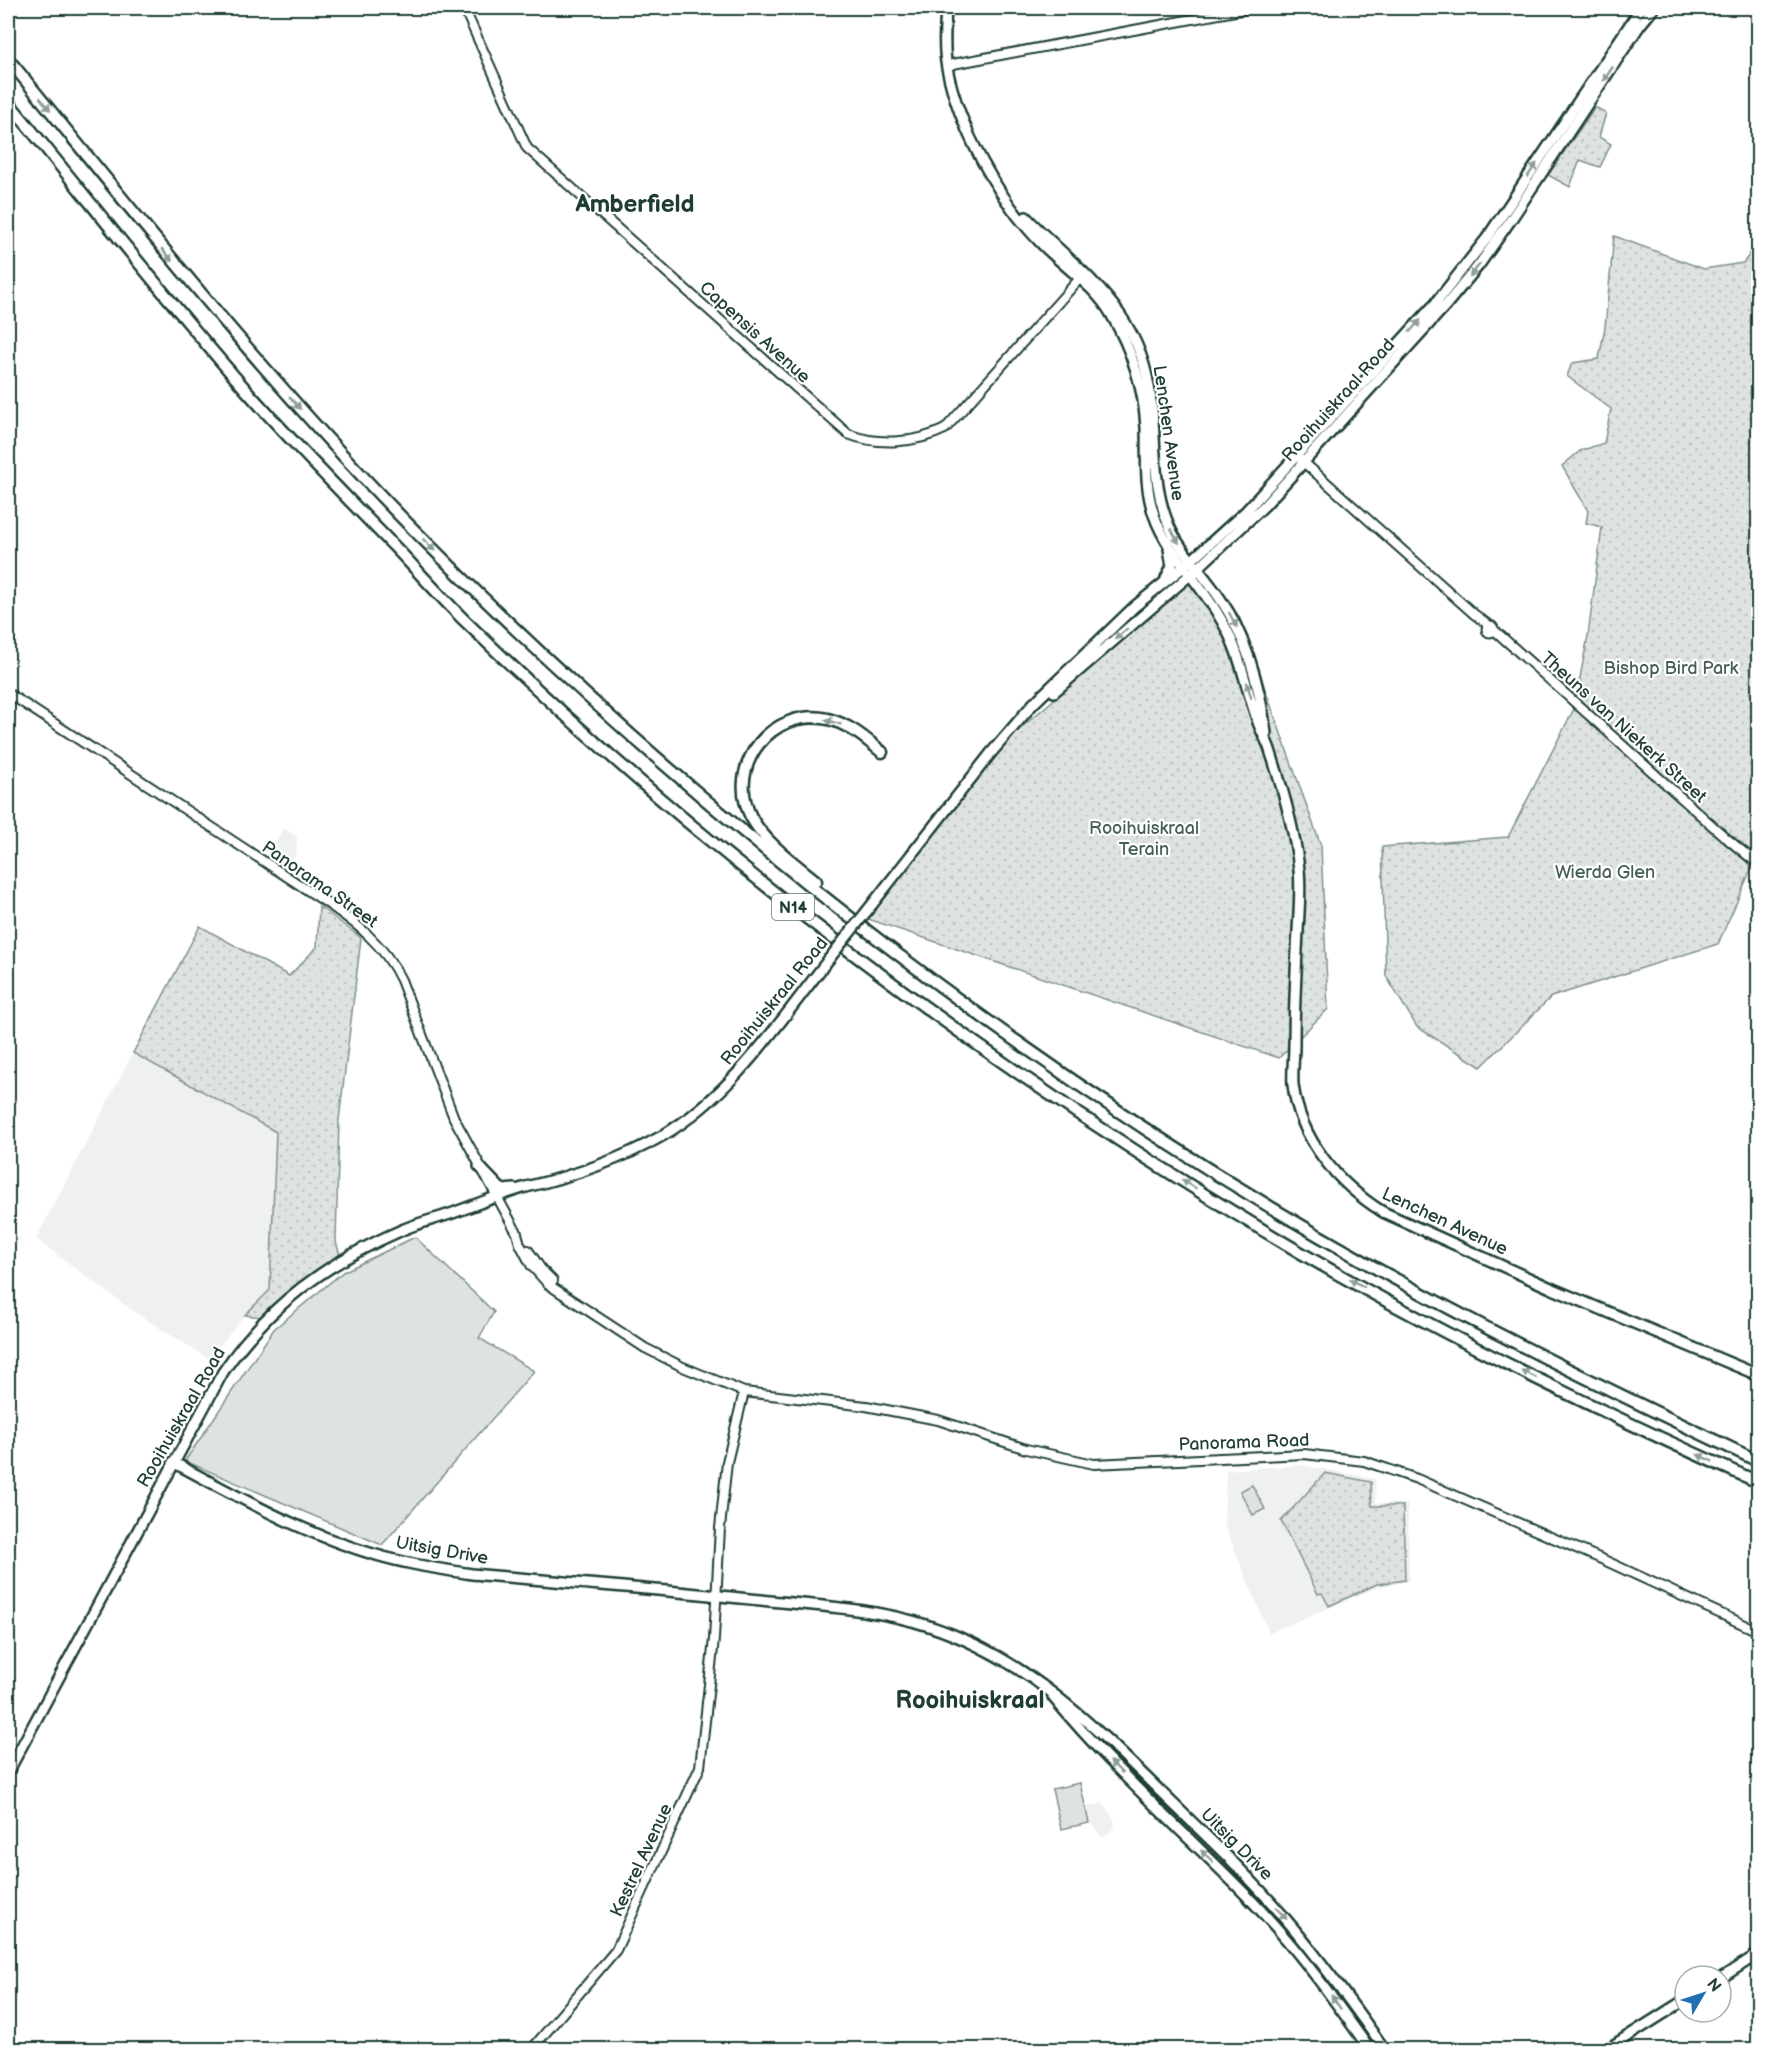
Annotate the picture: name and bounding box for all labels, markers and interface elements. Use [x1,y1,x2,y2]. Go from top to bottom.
one-way arrow [1602,66,1613,82]
one-way arrow [38,96,51,112]
one-way arrow [1526,163,1538,179]
district label: Amberfield [574,190,695,219]
one-way arrow [161,247,174,263]
one-way arrow [1468,262,1481,278]
street label: Capensis Avenue [695,277,815,388]
one-way arrow [1408,319,1421,334]
street label: Rooihuiskraal Road [1278,335,1399,466]
street label: Lenchen Avenue [1149,364,1188,502]
one-way arrow [288,395,302,410]
one-way arrow [1170,528,1180,545]
one-way arrow [421,537,435,551]
one-way arrow [1228,612,1238,629]
one-way arrow [1113,628,1129,641]
street label: Theuns van Niekerk Street [1537,648,1711,808]
park label: Bishop Bird Park [1604,658,1739,679]
one-way arrow [1244,681,1253,699]
one-way arrow [824,717,842,726]
park label: Rooihuiskraal Terain [1089,818,1199,860]
street label: Panorama Street [258,837,382,932]
park label: Wierda Glen [1555,862,1655,883]
road number: N14 [772,894,814,920]
street label: Rooihuiskraal Road [716,933,832,1069]
one-way arrow [1181,1179,1197,1190]
street label: Lenchen Avenue [1379,1183,1511,1260]
one-way arrow [1348,1278,1365,1288]
street label: Rooihuiskraal Road [133,1343,230,1491]
one-way arrow [1520,1369,1537,1379]
street label: Panorama Road [1178,1430,1310,1455]
one-way arrow [1696,1453,1714,1462]
street label: Uitsig Drive [394,1532,490,1569]
district label: Rooihuiskraal [896,1686,1045,1715]
one-way arrow [1109,1759,1123,1774]
street label: Kestrel Avenue [606,1800,677,1920]
street label: Uitsig Drive [1196,1804,1277,1885]
one-way arrow [1199,1849,1214,1863]
one-way arrow [1273,1906,1287,1920]
north arrow [1673,1964,1733,2024]
text: N [1702,1975,1725,1996]
one-way arrow [1330,1994,1342,2010]

